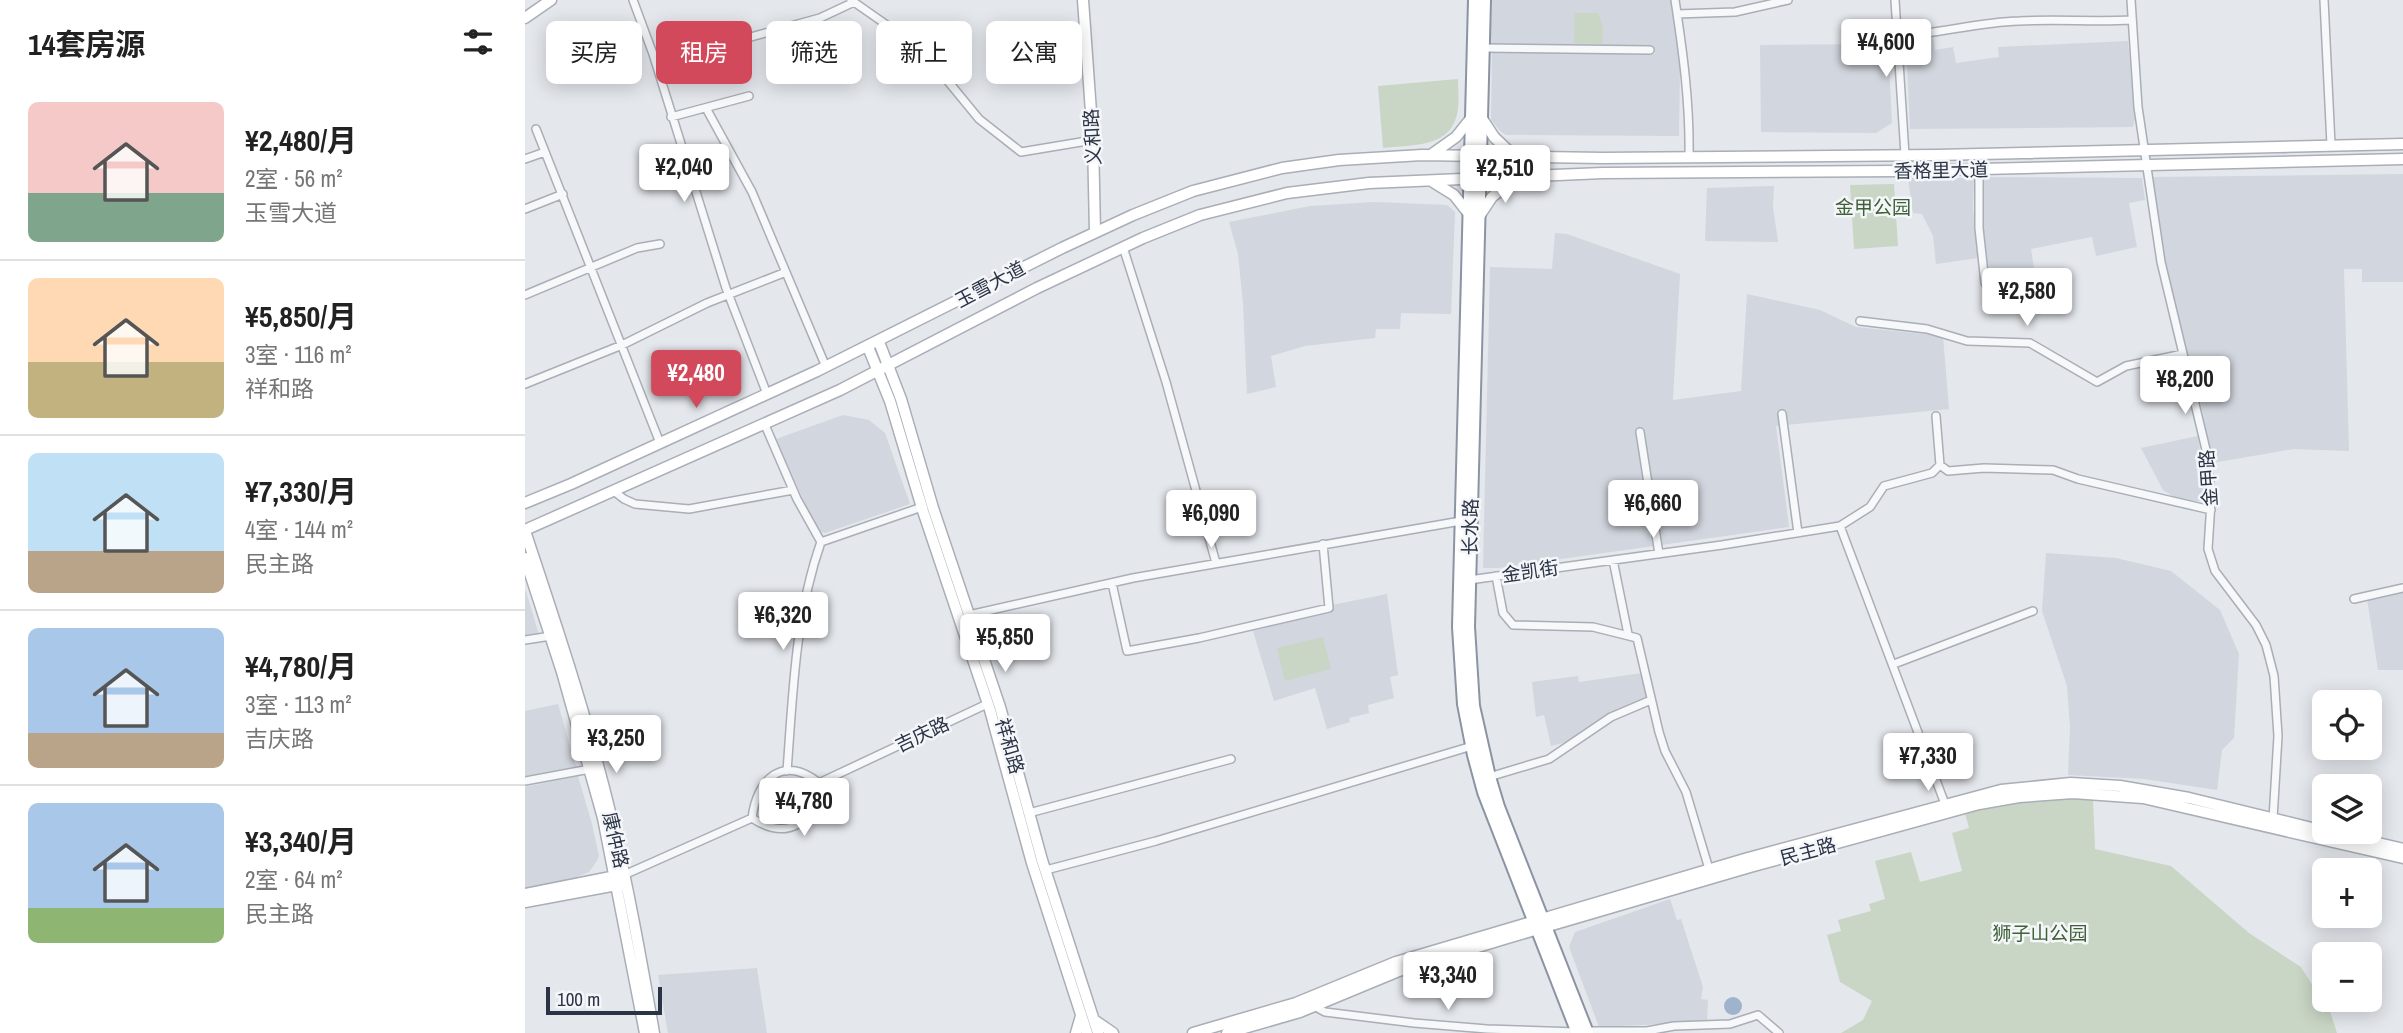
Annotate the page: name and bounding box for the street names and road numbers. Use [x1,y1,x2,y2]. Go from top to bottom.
street label: 义和路 [1078,108,1106,166]
street label: 香格里大道 [1893,156,1989,184]
street label: 玉雪大道 [950,255,1030,313]
street label: 金甲路 [2193,449,2223,507]
street label: 长水路 [1457,498,1483,556]
street label: 金凯街 [1500,554,1560,588]
street label: 吉庆路 [891,710,953,758]
street label: 祥和路 [990,715,1030,777]
street label: 康仲路 [597,809,635,871]
street label: 民主路 [1777,831,1839,871]

